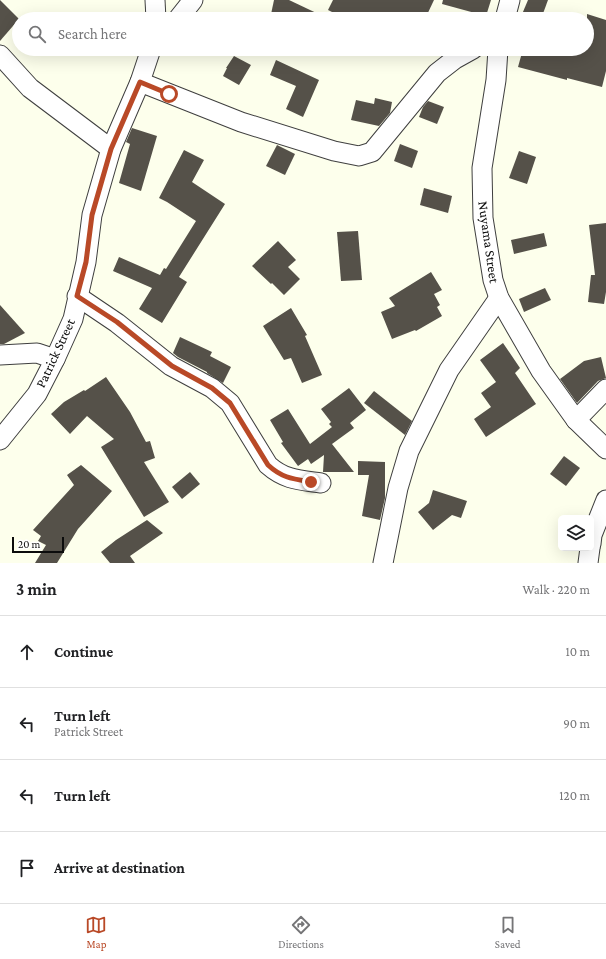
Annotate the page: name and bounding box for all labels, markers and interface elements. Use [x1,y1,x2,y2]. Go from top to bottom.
search box [12,12,594,56]
icon: search [26,23,48,45]
text: Search here [58,26,127,42]
route start [160,85,178,103]
street label: Nuyama Street [475,200,503,284]
street label: Patrick Street [32,316,78,390]
route end [302,473,320,491]
map controls [558,515,594,551]
button: layers [558,515,594,551]
scale bar [12,535,64,554]
text: 20 m [18,538,40,550]
text: 3 min [16,580,57,599]
text: Walk · 220 m [522,582,590,597]
icon: ahead [16,641,38,663]
text: Continue [54,644,113,660]
text: 10 m [565,644,590,659]
text: Turn left [54,708,110,724]
icon: left [16,713,38,735]
text: 90 m [563,716,590,731]
text: Patrick Street [54,724,123,739]
icon: left [16,785,38,807]
text: Turn left [54,788,110,804]
text: 120 m [559,788,590,803]
icon: arrive [16,857,38,879]
text: Arrive at destination [54,860,185,876]
tab: Map [85,914,107,950]
tab: Directions [278,914,324,950]
tab: Saved [495,914,521,950]

